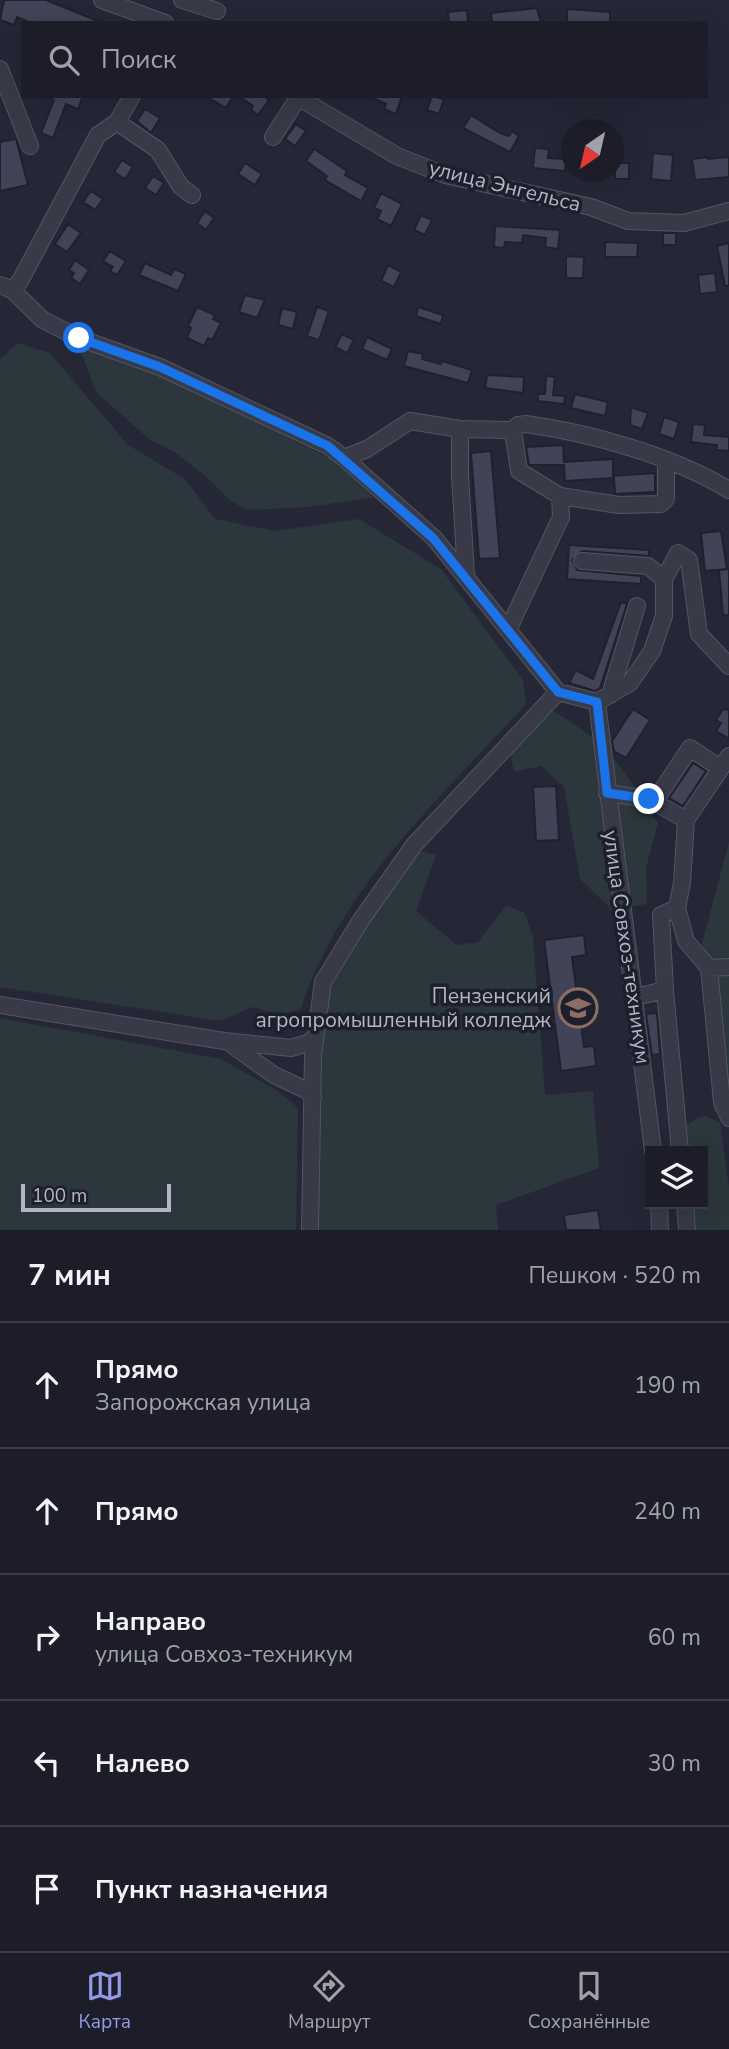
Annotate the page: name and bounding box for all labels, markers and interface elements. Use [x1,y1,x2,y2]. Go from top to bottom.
search box [21,21,708,98]
icon: search [45,41,83,79]
text: Поиск [101,42,177,77]
north arrow [561,119,624,182]
street label: улица Энгельса [426,154,584,218]
route start [63,322,94,353]
route end [633,783,664,814]
street label: улица Совхоз-техникум [597,828,657,1066]
place label: Пензенский агропромышленный колледж [255,982,552,1034]
school or university icon: Пензенский агропромышленный колледж [557,987,599,1029]
map controls [645,1146,708,1209]
button: layers [645,1146,708,1209]
scale bar [21,1181,172,1213]
text: 100 m [32,1183,87,1209]
text: 7 мин [28,1255,111,1296]
text: Пешком · 520 m [528,1260,701,1291]
text: Прямо [95,1352,179,1387]
icon: ahead [28,1366,66,1404]
text: 190 m [634,1370,701,1401]
text: Запорожская улица [95,1387,311,1418]
icon: ahead [28,1492,66,1530]
text: Прямо [95,1494,179,1529]
text: 240 m [634,1496,701,1527]
text: Направо [95,1604,206,1639]
icon: right [28,1618,66,1656]
text: 60 m [648,1622,701,1653]
text: улица Совхоз-техникум [95,1639,353,1670]
icon: left [28,1744,66,1782]
text: Налево [95,1746,190,1781]
text: 30 m [648,1748,701,1779]
icon: arrive [28,1870,66,1908]
text: Пункт назначения [95,1872,328,1907]
tab: Карта [79,1967,131,2035]
tab: Маршрут [288,1967,371,2035]
tab: Сохранённые [528,1967,650,2035]

